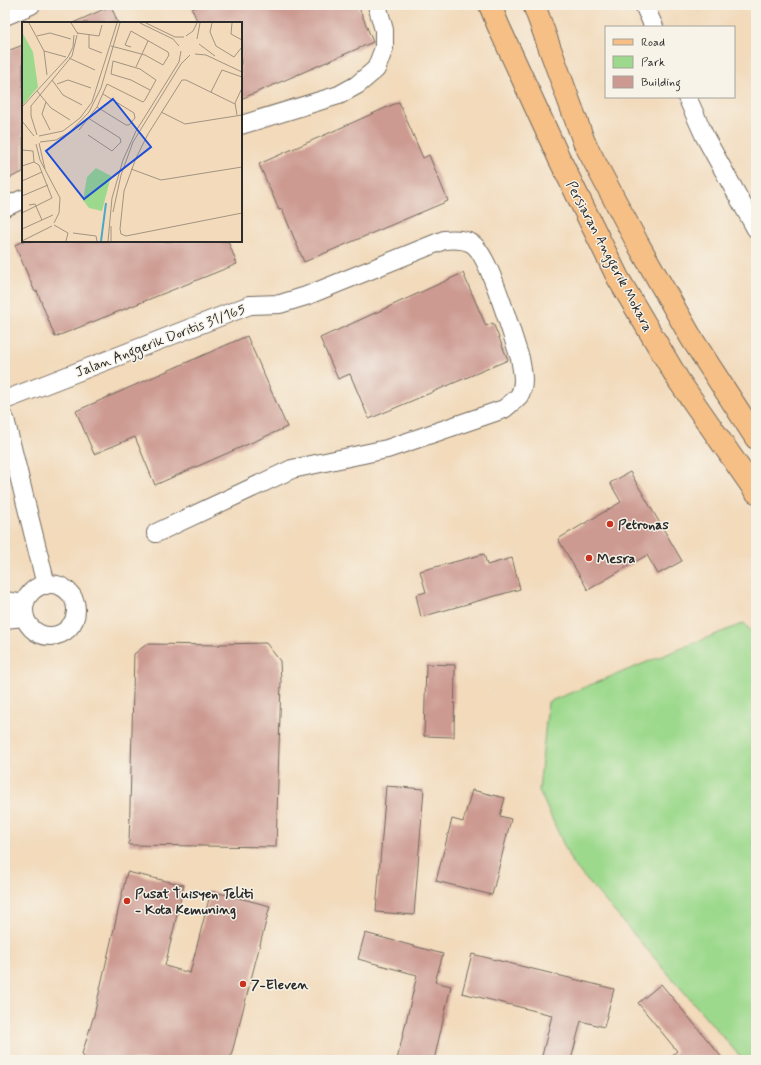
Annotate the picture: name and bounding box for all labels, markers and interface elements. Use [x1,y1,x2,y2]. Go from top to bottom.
inset map [22,22,242,242]
legend [605,26,735,98]
text: Road [641,35,665,51]
text: Park [641,55,665,71]
text: Building [641,75,681,92]
street label: Persiaran Anggerik Mokara [560,178,657,336]
street label: Jalan Anggerik Doritis 31/165 [73,300,249,384]
place label: Petronas [618,516,669,534]
marker: Petronas [605,519,615,529]
place label: Mesra [597,550,636,568]
marker: Mesra [584,553,594,563]
place label: Pusat Tuisyen Teliti - Kota Kemuning [135,885,253,920]
marker: Pusat Tuisyen Teliti - Kota Kemuning [122,896,132,906]
place label: 7-Eleven [251,976,310,994]
marker: 7-Eleven [238,979,248,989]

